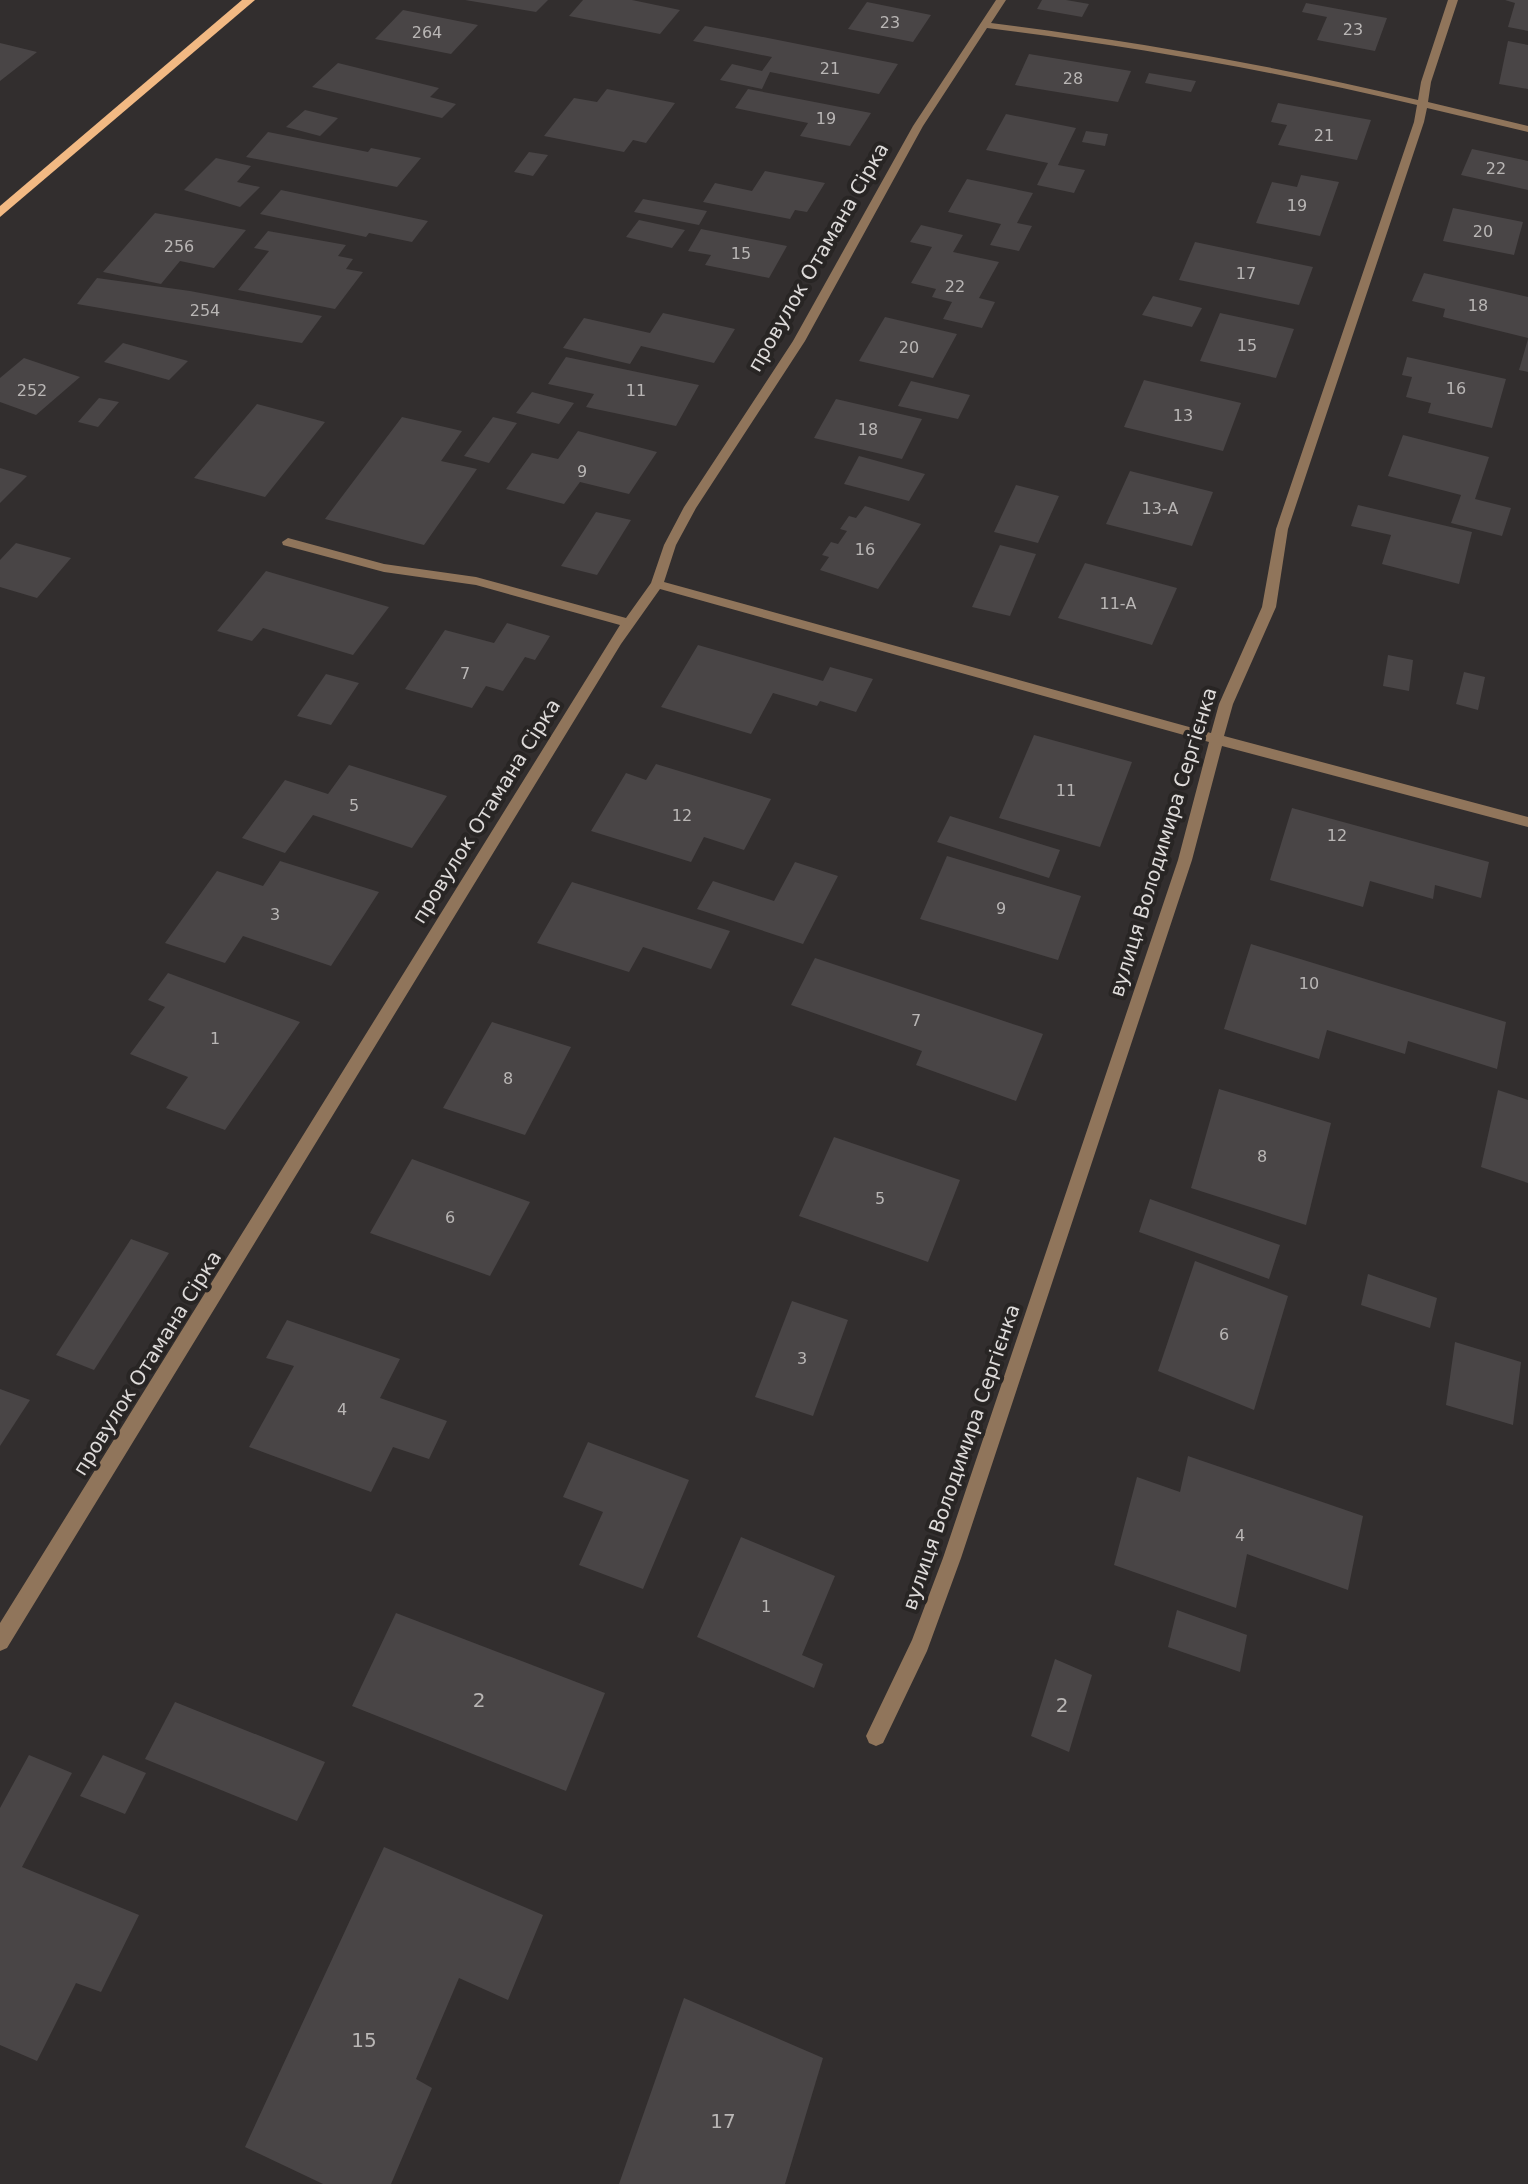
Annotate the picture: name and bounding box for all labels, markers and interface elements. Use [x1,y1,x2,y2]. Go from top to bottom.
house number: 23 [880,13,900,32]
house number: 23 [1343,20,1363,39]
house number: 264 [412,23,442,42]
house number: 21 [820,59,840,78]
house number: 28 [1063,69,1083,88]
house number: 19 [816,109,836,128]
house number: 21 [1314,126,1334,145]
street label: провулок Отамана Сірка [743,138,893,376]
house number: 22 [1486,159,1506,178]
house number: 19 [1287,196,1307,215]
house number: 20 [1473,222,1493,241]
house number: 256 [164,237,194,256]
house number: 15 [731,244,751,263]
house number: 17 [1236,264,1256,283]
house number: 22 [945,277,965,296]
house number: 18 [1468,296,1488,315]
house number: 254 [190,301,220,320]
house number: 15 [1237,336,1257,355]
house number: 20 [899,338,919,357]
house number: 16 [1446,379,1466,398]
house number: 252 [17,381,47,400]
house number: 11 [626,381,646,400]
house number: 13 [1173,406,1193,425]
house number: 18 [858,420,878,439]
house number: 9 [577,462,587,481]
house number: 13-А [1141,499,1179,518]
house number: 16 [855,540,875,559]
house number: 11-А [1099,594,1137,613]
house number: 7 [460,664,470,683]
street label: вулиця Володимира Сергієнка [1104,685,1222,999]
street label: провулок Отамана Сірка [407,694,565,928]
house number: 11 [1056,781,1076,800]
house number: 5 [349,796,359,815]
house number: 12 [672,806,692,825]
house number: 12 [1327,826,1347,845]
house number: 9 [996,899,1006,918]
house number: 3 [270,905,280,924]
house number: 10 [1299,974,1319,993]
house number: 7 [911,1011,921,1030]
house number: 1 [210,1029,220,1048]
house number: 8 [503,1069,513,1088]
house number: 8 [1257,1147,1267,1166]
house number: 5 [875,1189,885,1208]
house number: 6 [445,1208,455,1227]
street label: провулок Отамана Сірка [68,1246,226,1480]
street label: вулиця Володимира Сергієнка [897,1301,1025,1613]
house number: 6 [1219,1325,1229,1344]
house number: 3 [797,1349,807,1368]
house number: 4 [337,1400,347,1419]
house number: 4 [1235,1526,1245,1545]
house number: 1 [761,1597,771,1616]
house number: 2 [473,1688,485,1712]
house number: 2 [1056,1693,1068,1717]
house number: 15 [351,2028,377,2052]
house number: 17 [710,2109,736,2133]

